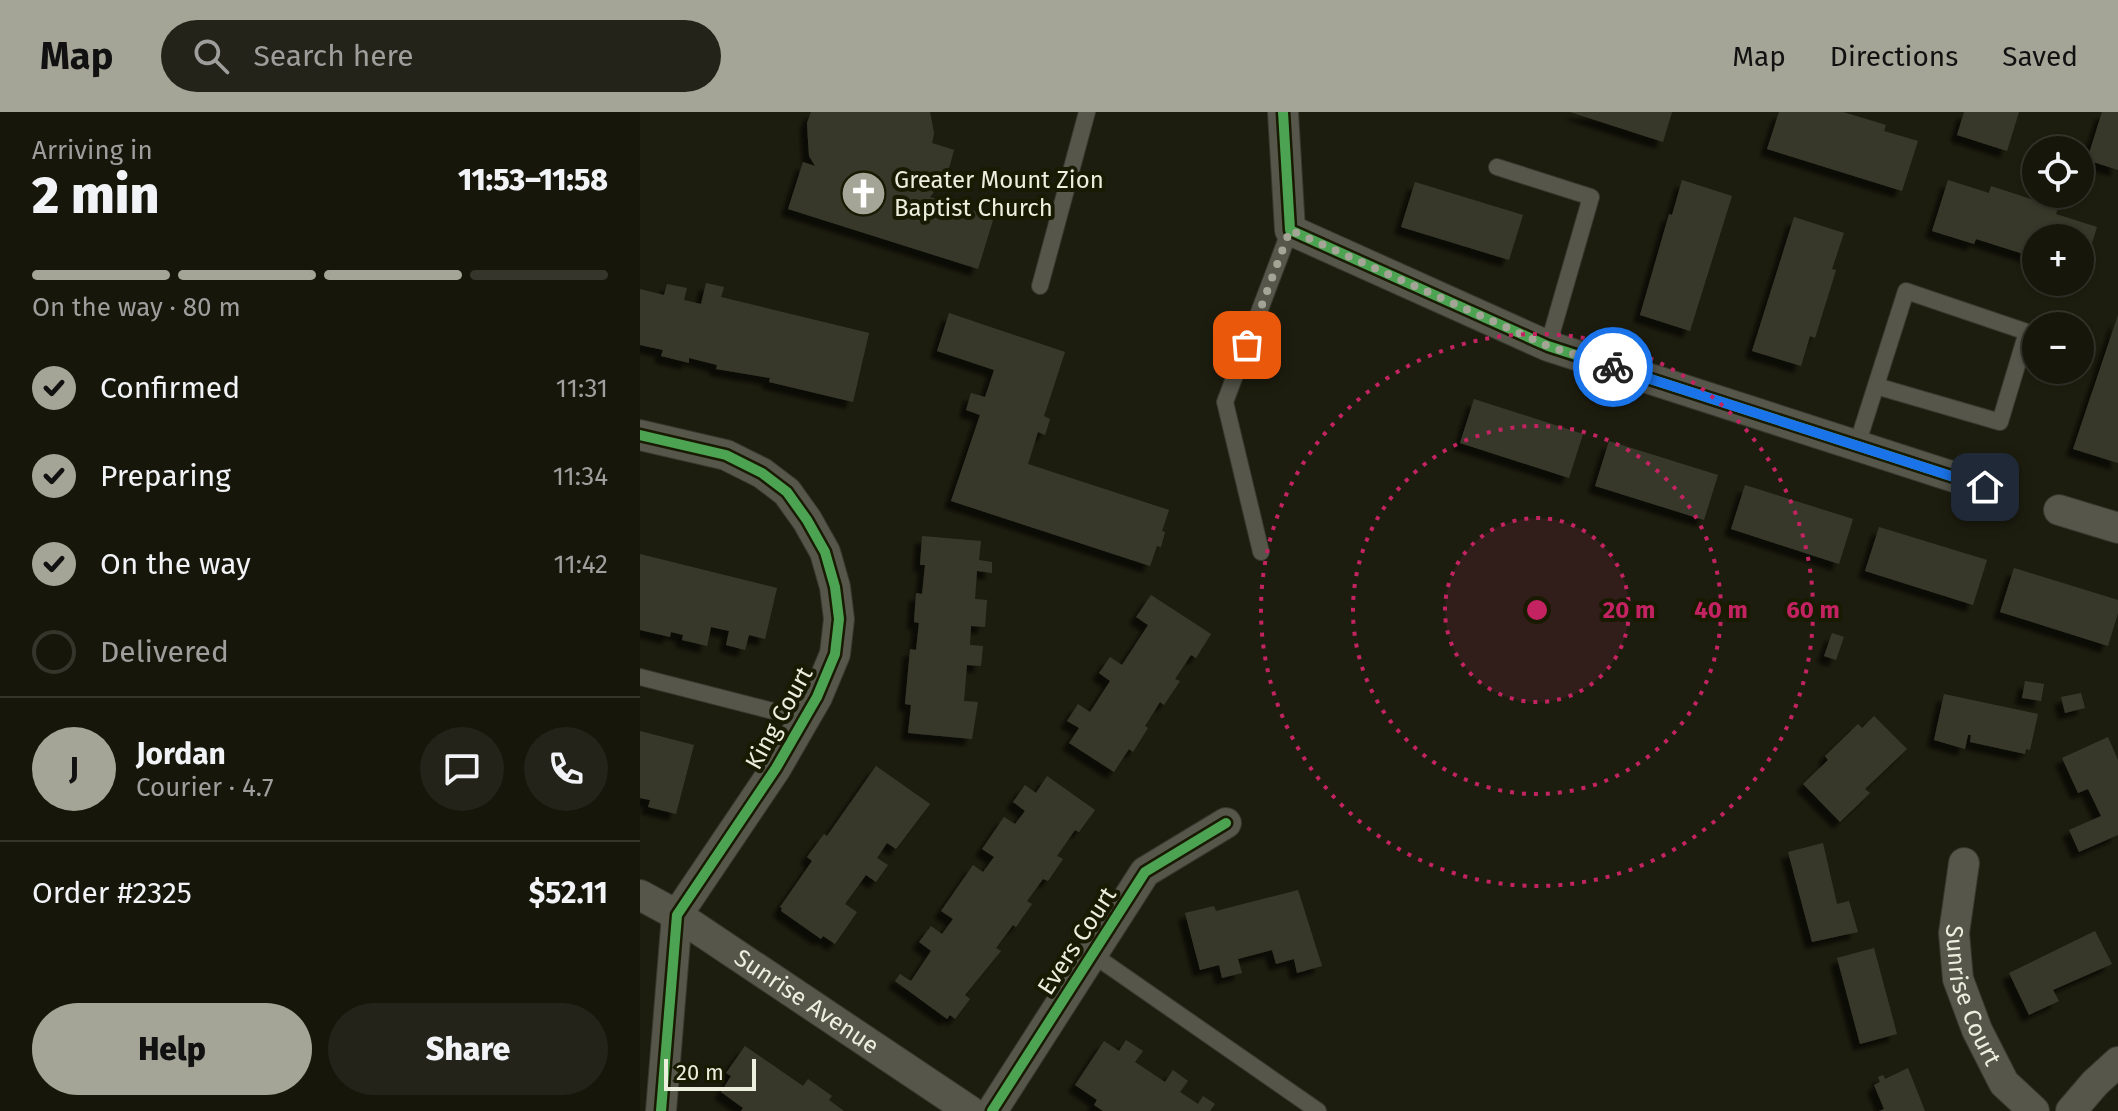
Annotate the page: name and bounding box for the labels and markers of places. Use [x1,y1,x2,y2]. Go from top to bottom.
place label: Greater Mount Zion Baptist Church [894,166,1104,222]
church icon: Greater Mount Zion Baptist Church [839,170,887,218]
pin [1213,311,1281,379]
pin [1951,453,2019,521]
centre of rings [1523,596,1551,624]

